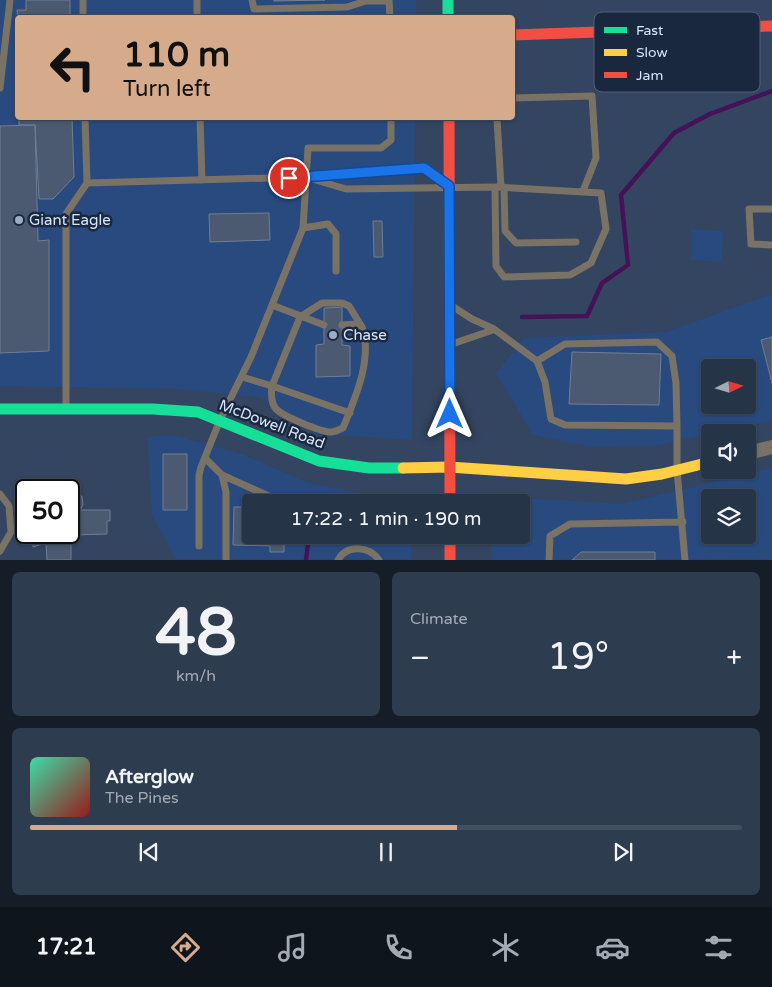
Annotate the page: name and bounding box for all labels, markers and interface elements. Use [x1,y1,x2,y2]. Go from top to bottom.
legend [594,12,760,92]
text: Fast [636,22,664,39]
text: 110 m [123,34,230,76]
icon: left [40,35,105,100]
text: Slow [636,44,668,61]
text: Jam [636,67,663,84]
text: Turn left [123,76,211,102]
pin [268,157,310,199]
icon: arrive [275,164,303,192]
place label: Giant Eagle [29,211,111,229]
marker: Giant Eagle [13,214,25,226]
place label: Chase [343,326,387,344]
marker: Chase [327,329,339,341]
north arrow [701,359,756,414]
map controls [701,359,756,544]
position arrow [423,387,475,439]
street label: McDowell Road [217,396,327,452]
button: sound [701,424,756,479]
speed limit sign: 50 [15,479,80,544]
button: layers [701,489,756,544]
text: 17:22 · 1 min · 190 m [290,508,482,530]
text: 48 [155,594,237,673]
text: Climate [410,609,468,629]
text: 19° [547,634,609,680]
text: − [410,641,430,675]
text: + [726,641,742,675]
text: km/h [176,666,216,686]
text: Afterglow [105,766,194,788]
text: The Pines [105,788,179,808]
icon: previous [135,838,163,866]
icon: pause [372,838,400,866]
icon: next [609,838,637,866]
icon: directions [168,930,203,965]
icon: music [275,930,310,965]
icon: phone [381,930,416,965]
icon: climate [488,930,523,965]
icon: car [595,930,630,965]
icon: filters [701,930,736,965]
text: 17:21 [36,934,97,960]

